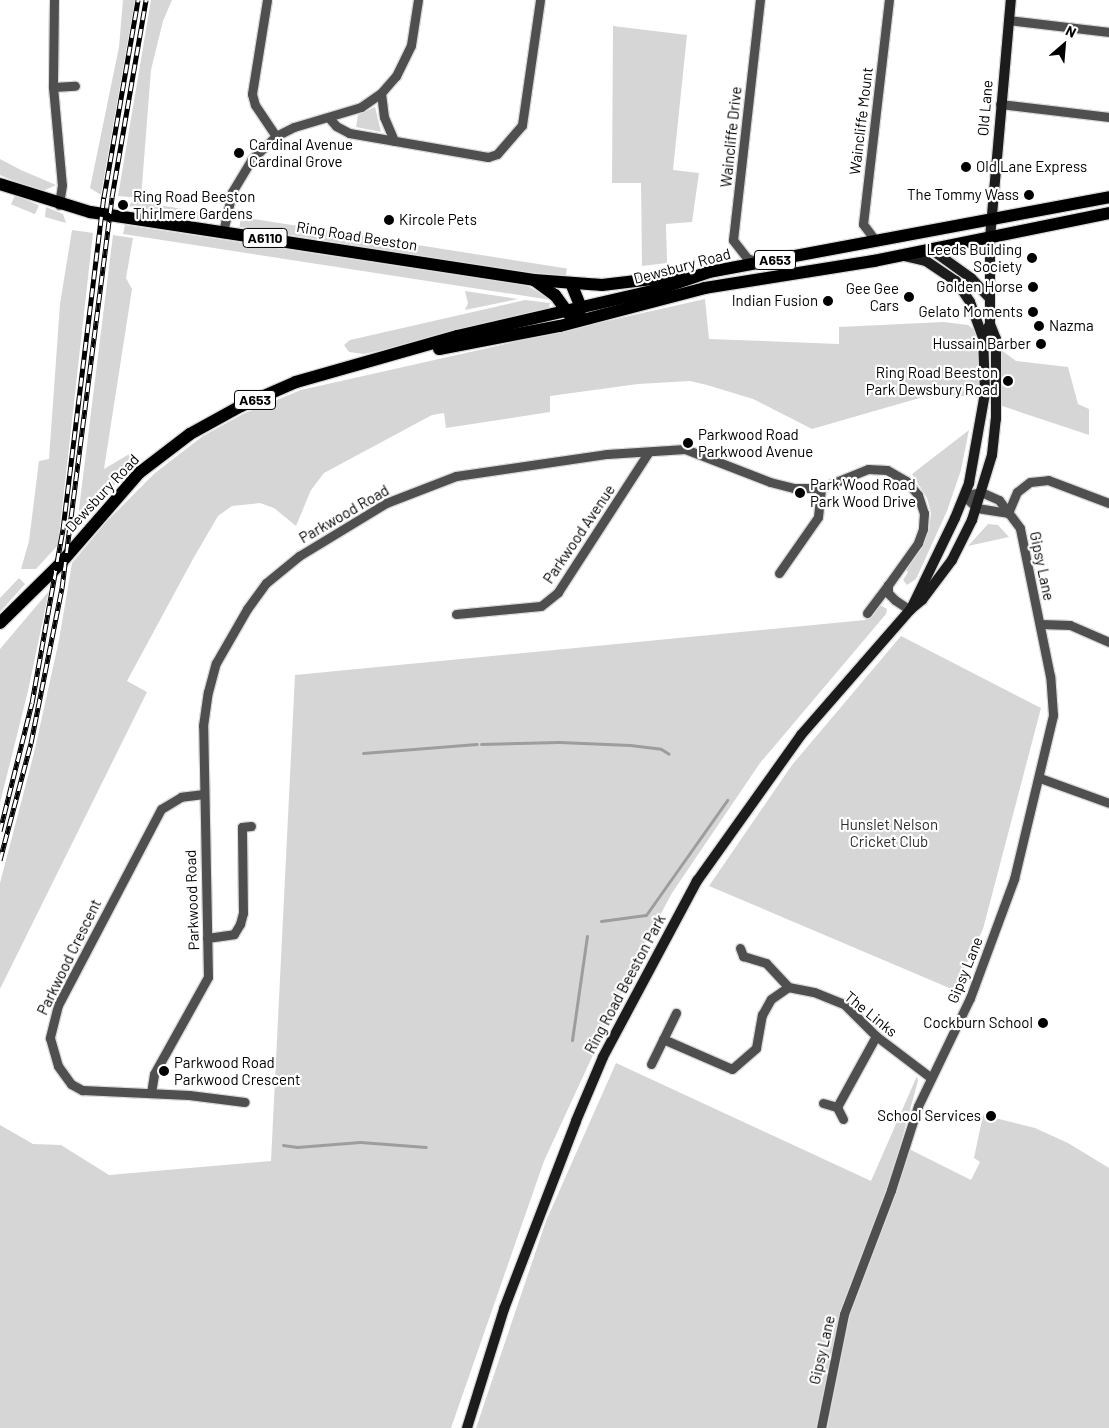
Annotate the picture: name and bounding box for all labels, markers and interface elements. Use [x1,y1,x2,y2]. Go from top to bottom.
north arrow [1039,20,1089,70]
text: N [1063,22,1079,41]
street label: Waincliffe Mount [845,66,877,176]
street label: Old Lane [974,79,996,137]
street label: Waincliffe Drive [717,86,745,188]
place label: Cardinal Avenue Cardinal Grove [249,135,353,170]
marker: Cardinal Avenue Cardinal Grove [233,147,245,159]
place label: Old Lane Express [976,158,1087,176]
marker: Old Lane Express [960,161,972,173]
place label: The Tommy Wass [907,186,1019,204]
place label: Ring Road Beeston Thirlmere Gardens [133,187,255,222]
marker: The Tommy Wass [1023,189,1035,201]
marker: Ring Road Beeston Thirlmere Gardens [117,199,129,211]
place label: Kircole Pets [399,211,477,229]
marker: Kircole Pets [383,214,395,226]
street label: Ring Road Beeston [295,218,419,254]
road number: A6110 [242,227,288,250]
place label: Leeds Building Society [926,240,1022,275]
street label: Dewsbury Road [631,244,733,288]
road number: A653 [754,248,796,272]
marker: Leeds Building Society [1026,252,1038,264]
place label: Golden Horse [936,278,1023,296]
place label: Gee Gee Cars [846,279,899,314]
marker: Golden Horse [1027,281,1039,293]
marker: Gee Gee Cars [903,291,915,303]
place label: Indian Fusion [732,292,818,310]
marker: Indian Fusion [822,295,834,307]
place label: Gelato Moments [918,303,1023,321]
marker: Gelato Moments [1027,306,1039,318]
place label: Nazma [1049,317,1094,335]
marker: Nazma [1033,320,1045,332]
place label: Hussain Barber [932,335,1031,353]
marker: Hussain Barber [1035,338,1047,350]
place label: Ring Road Beeston Park Dewsbury Road [866,363,998,398]
marker: Ring Road Beeston Park Dewsbury Road [1002,375,1014,387]
road number: A653 [234,388,276,412]
place label: Parkwood Road Parkwood Avenue [698,425,813,460]
marker: Parkwood Road Parkwood Avenue [682,437,694,449]
street label: Dewsbury Road [61,450,143,536]
place label: Park Wood Road Park Wood Drive [810,475,916,510]
street label: Parkwood Road [296,481,392,547]
street label: Parkwood Avenue [539,481,619,587]
marker: Park Wood Road Park Wood Drive [794,487,806,499]
street label: Gipsy Lane [1026,530,1058,602]
park label: Hunslet Nelson Cricket Club [840,815,938,850]
street label: Parkwood Road [181,849,203,951]
street label: Parkwood Crescent [33,896,105,1018]
street label: Ring Road Beeston Park [581,911,669,1057]
street label: Gipsy Lane [944,934,986,1006]
street label: The Links [841,987,901,1041]
place label: Cockburn School [923,1014,1033,1032]
marker: Cockburn School [1037,1017,1049,1029]
place label: Parkwood Road Parkwood Crescent [174,1053,300,1088]
marker: Parkwood Road Parkwood Crescent [158,1065,170,1077]
place label: School Services [877,1107,981,1125]
marker: School Services [985,1110,997,1122]
street label: Gipsy Lane [805,1314,839,1386]

